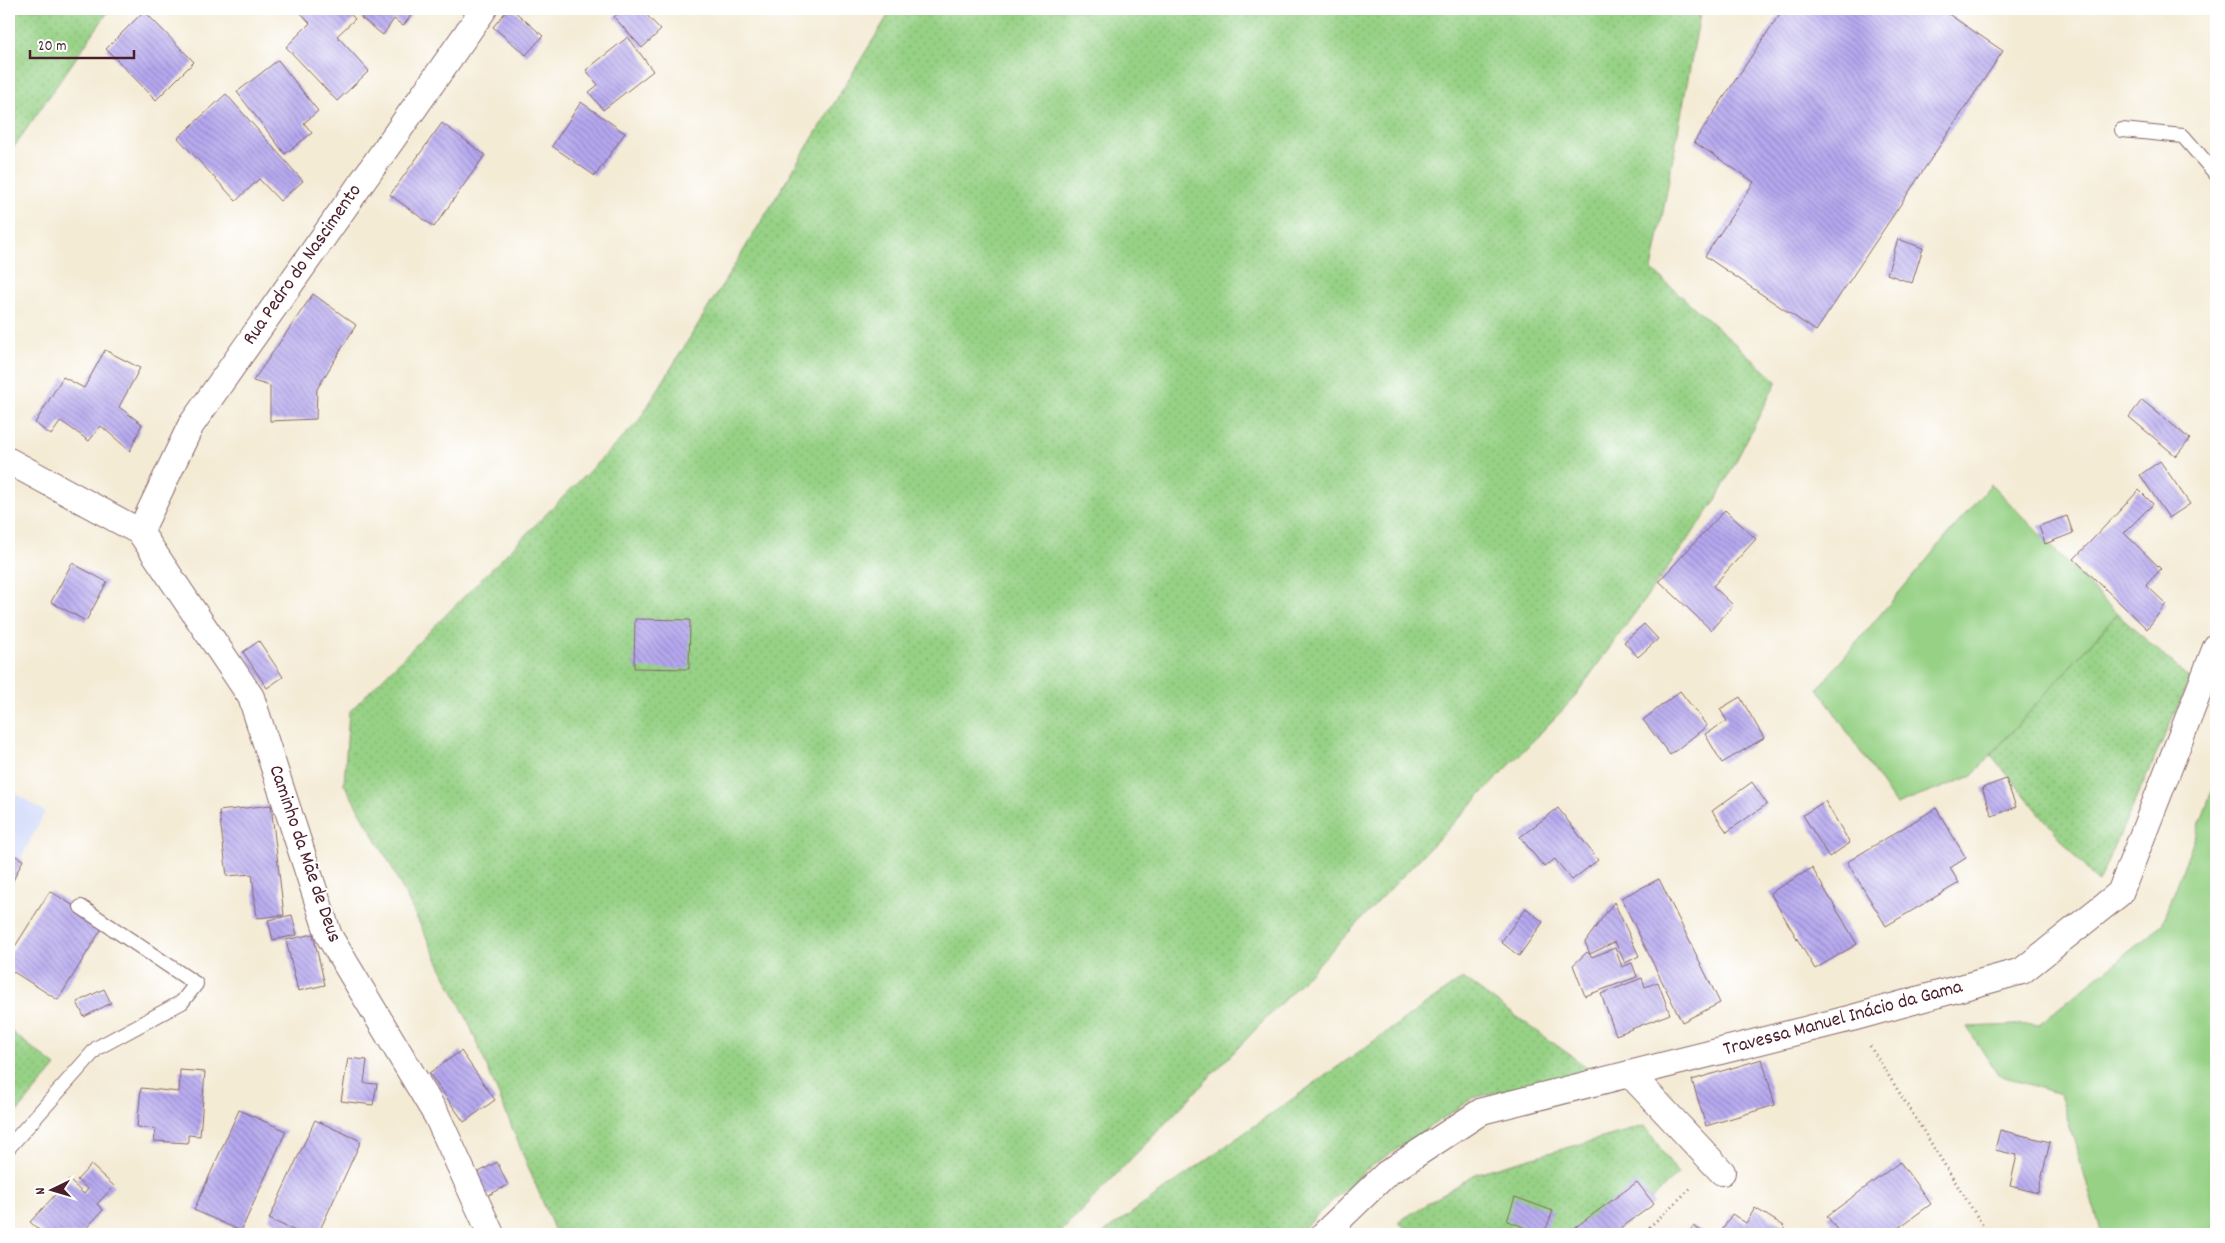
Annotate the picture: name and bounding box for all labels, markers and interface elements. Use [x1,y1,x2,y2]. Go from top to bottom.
scale bar [30,28,134,60]
text: 20 m [38,36,66,58]
street label: Rua Pedro do Nascimento [237,179,369,351]
street label: Caminho da Mãe de Deus [261,762,347,946]
street label: Travessa Manuel Inácio da Gama [1720,973,1966,1064]
north arrow [28,1166,78,1216]
text: N [31,1187,51,1195]

